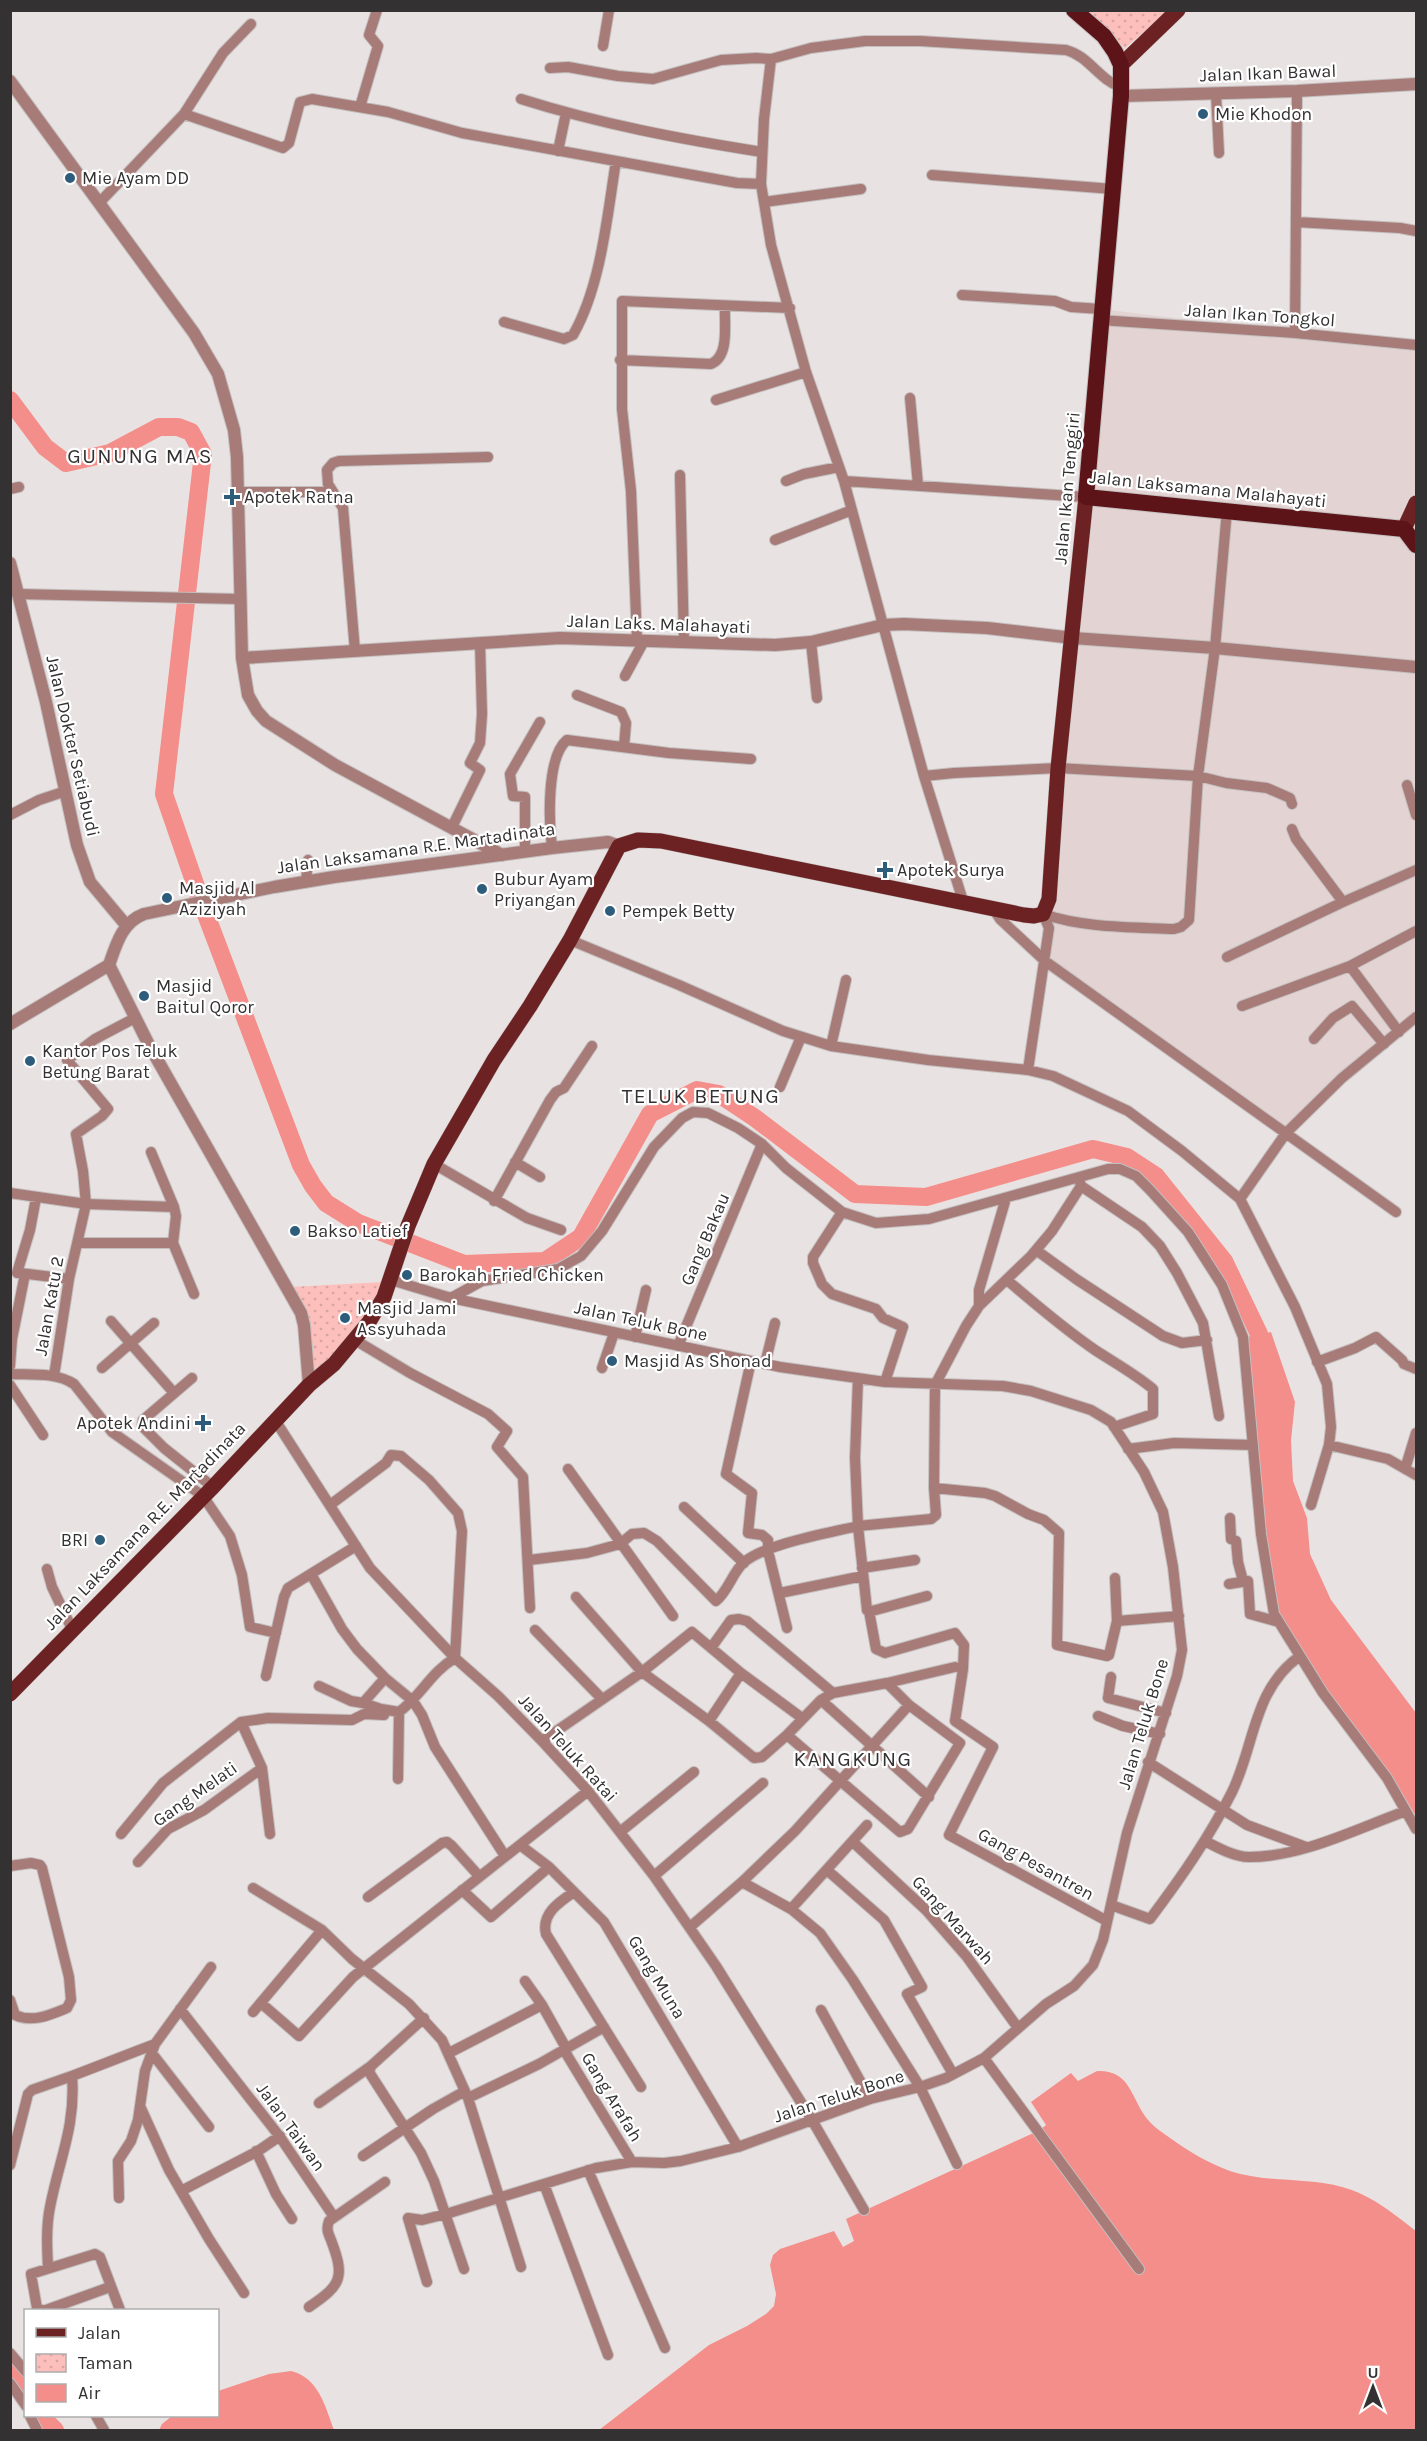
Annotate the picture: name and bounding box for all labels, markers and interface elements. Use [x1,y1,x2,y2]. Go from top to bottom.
street label: Jalan Ikan Bawal [1199,60,1337,86]
place label: Mie Khodon [1215,103,1312,125]
marker: Mie Khodon [1196,107,1210,121]
place label: Mie Ayam DD [82,167,189,189]
marker: Mie Ayam DD [63,171,77,185]
street label: Jalan Ikan Tongkol [1184,299,1336,331]
street label: Jalan Ikan Tenggiri [1049,411,1085,565]
district label: GUNUNG MAS [67,444,213,468]
street label: Jalan Laksamana Malahayati [1088,466,1328,512]
place label: Apotek Ratna [244,486,354,508]
marker: Apotek Ratna [225,490,239,504]
street label: Jalan Laks. Malahayati [567,610,751,638]
street label: Jalan Dokter Setiabudi [41,653,105,839]
street label: Jalan Laksamana R.E. Martadinata [276,818,556,878]
place label: Apotek Surya [897,859,1005,881]
marker: Apotek Surya [878,863,892,877]
place label: Bubur Ayam Priyangan [494,868,593,911]
place label: Masjid Al Aziziyah [179,877,255,920]
marker: Bubur Ayam Priyangan [475,882,489,896]
marker: Masjid Al Aziziyah [160,891,174,905]
place label: Pempek Betty [622,900,735,922]
marker: Pempek Betty [603,904,617,918]
place label: Masjid Baitul Qoror [156,975,254,1018]
marker: Masjid Baitul Qoror [137,989,151,1003]
place label: Kantor Pos Teluk Betung Barat [42,1040,178,1083]
marker: Kantor Pos Teluk Betung Barat [23,1054,37,1068]
district label: TELUK BETUNG [622,1084,780,1108]
street label: Gang Bakau [676,1189,734,1289]
place label: Bakso Latief [307,1220,409,1242]
marker: Bakso Latief [288,1224,302,1238]
street label: Jalan Katu 2 [29,1255,69,1357]
place label: Barokah Fried Chicken [419,1264,604,1286]
marker: Barokah Fried Chicken [400,1268,414,1282]
street label: Jalan Teluk Bone [572,1296,710,1346]
place label: Masjid Jami Assyuhada [357,1297,457,1340]
marker: Masjid Jami Assyuhada [338,1311,352,1325]
place label: Masjid As Shonad [624,1350,772,1372]
marker: Masjid As Shonad [605,1354,619,1368]
place label: Apotek Andini [76,1412,191,1434]
marker: Apotek Andini [196,1416,210,1430]
street label: Jalan Laksamana R.E. Martadinata [40,1417,250,1635]
place label: BRI [61,1529,88,1551]
marker: BRI [93,1533,107,1547]
street label: Jalan Teluk Bone [1113,1656,1173,1792]
street label: Jalan Teluk Ratai [514,1690,622,1806]
district label: KANGKUNG [793,1747,913,1771]
street label: Gang Melati [148,1757,242,1831]
street label: Gang Pesantren [974,1823,1098,1905]
street label: Gang Marwah [907,1871,999,1969]
street label: Gang Muna [623,1931,691,2023]
street label: Gang Arafah [577,2048,647,2146]
street label: Jalan Teluk Bone [771,2065,907,2127]
street label: Jalan Taiwan [252,2079,330,2175]
legend [24,2309,219,2417]
text: Jalan [78,2322,121,2344]
text: Taman [78,2352,133,2374]
north arrow [1343,2357,1403,2417]
text: U [1367,2363,1379,2382]
text: Air [78,2382,101,2404]

